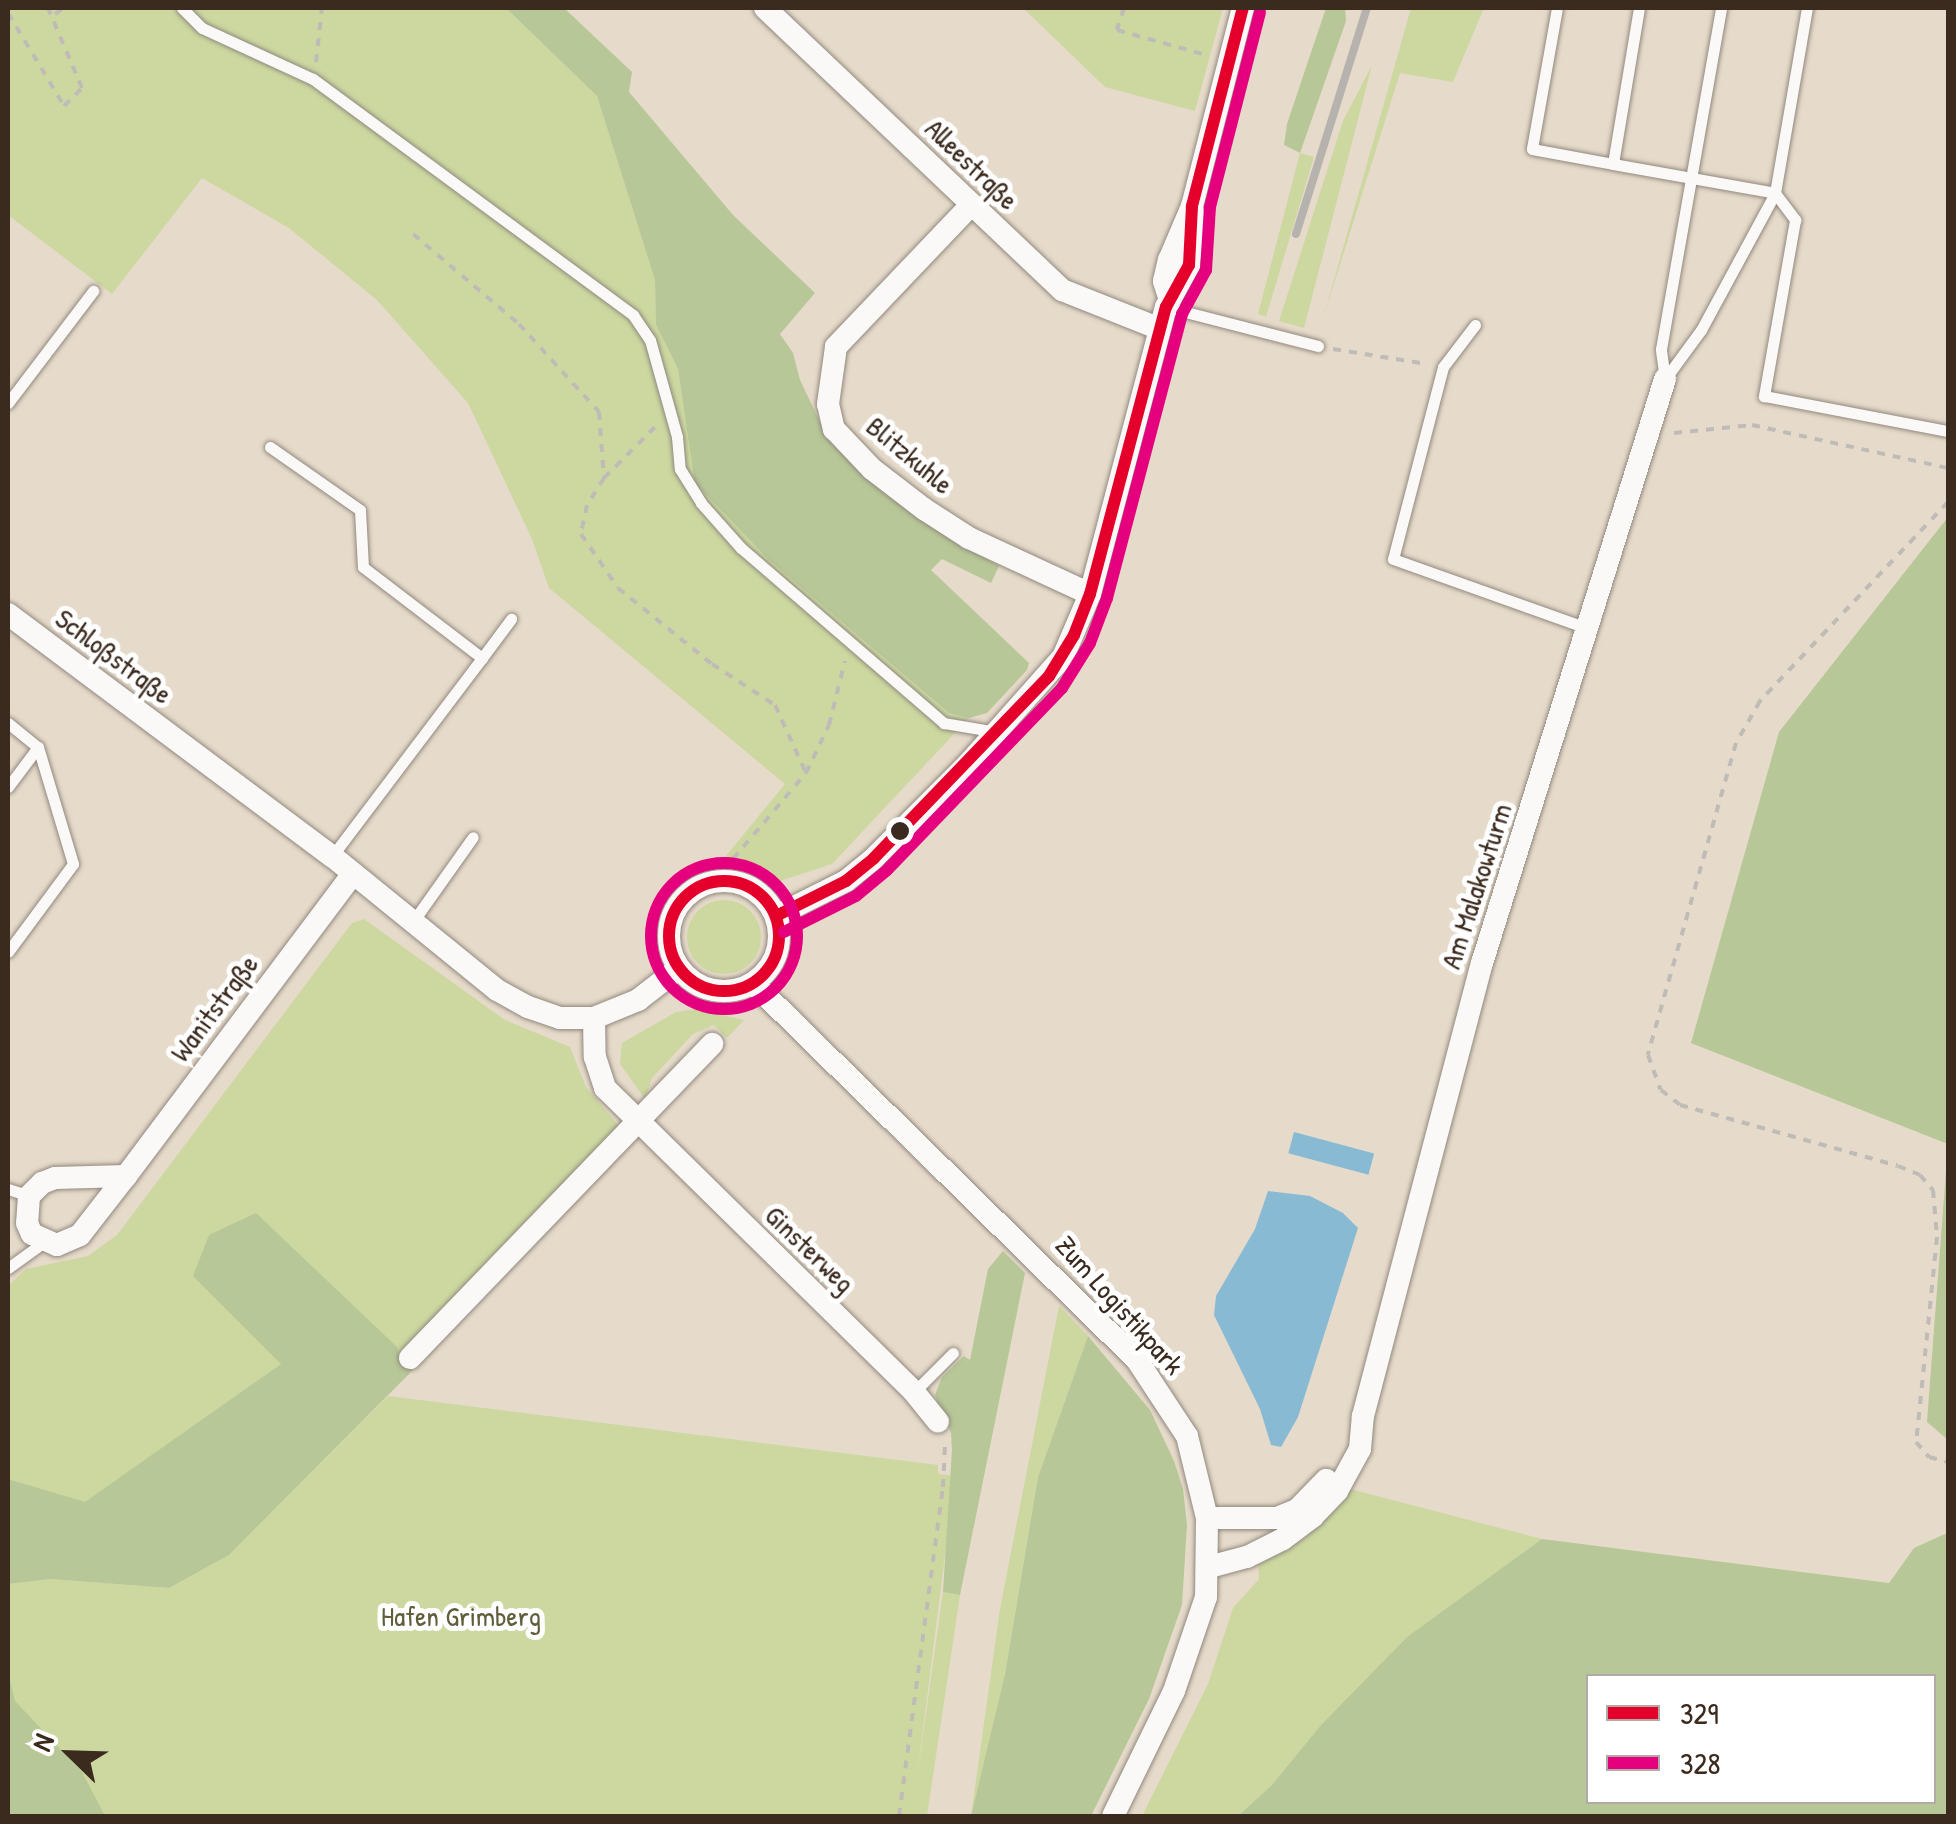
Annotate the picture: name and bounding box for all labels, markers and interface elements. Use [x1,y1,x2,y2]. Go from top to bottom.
street label: Alleestraße [919,112,1025,216]
street label: Blitzkuhle [860,409,960,501]
street label: Schloßstraße [49,601,179,711]
street label: Am Malakowturm [1433,799,1519,973]
unlabelled marker [890,821,910,841]
street label: Wanitstraße [163,948,265,1068]
street label: Ginsterweg [758,1198,862,1300]
street label: Zum Logistikpark [1049,1229,1191,1381]
park label: Hafen Grimberg [381,1599,541,1633]
legend [1586,1674,1936,1804]
text: 329 [1680,1693,1719,1733]
north arrow [20,1704,120,1804]
text: N [22,1728,63,1757]
text: 328 [1680,1743,1720,1783]

